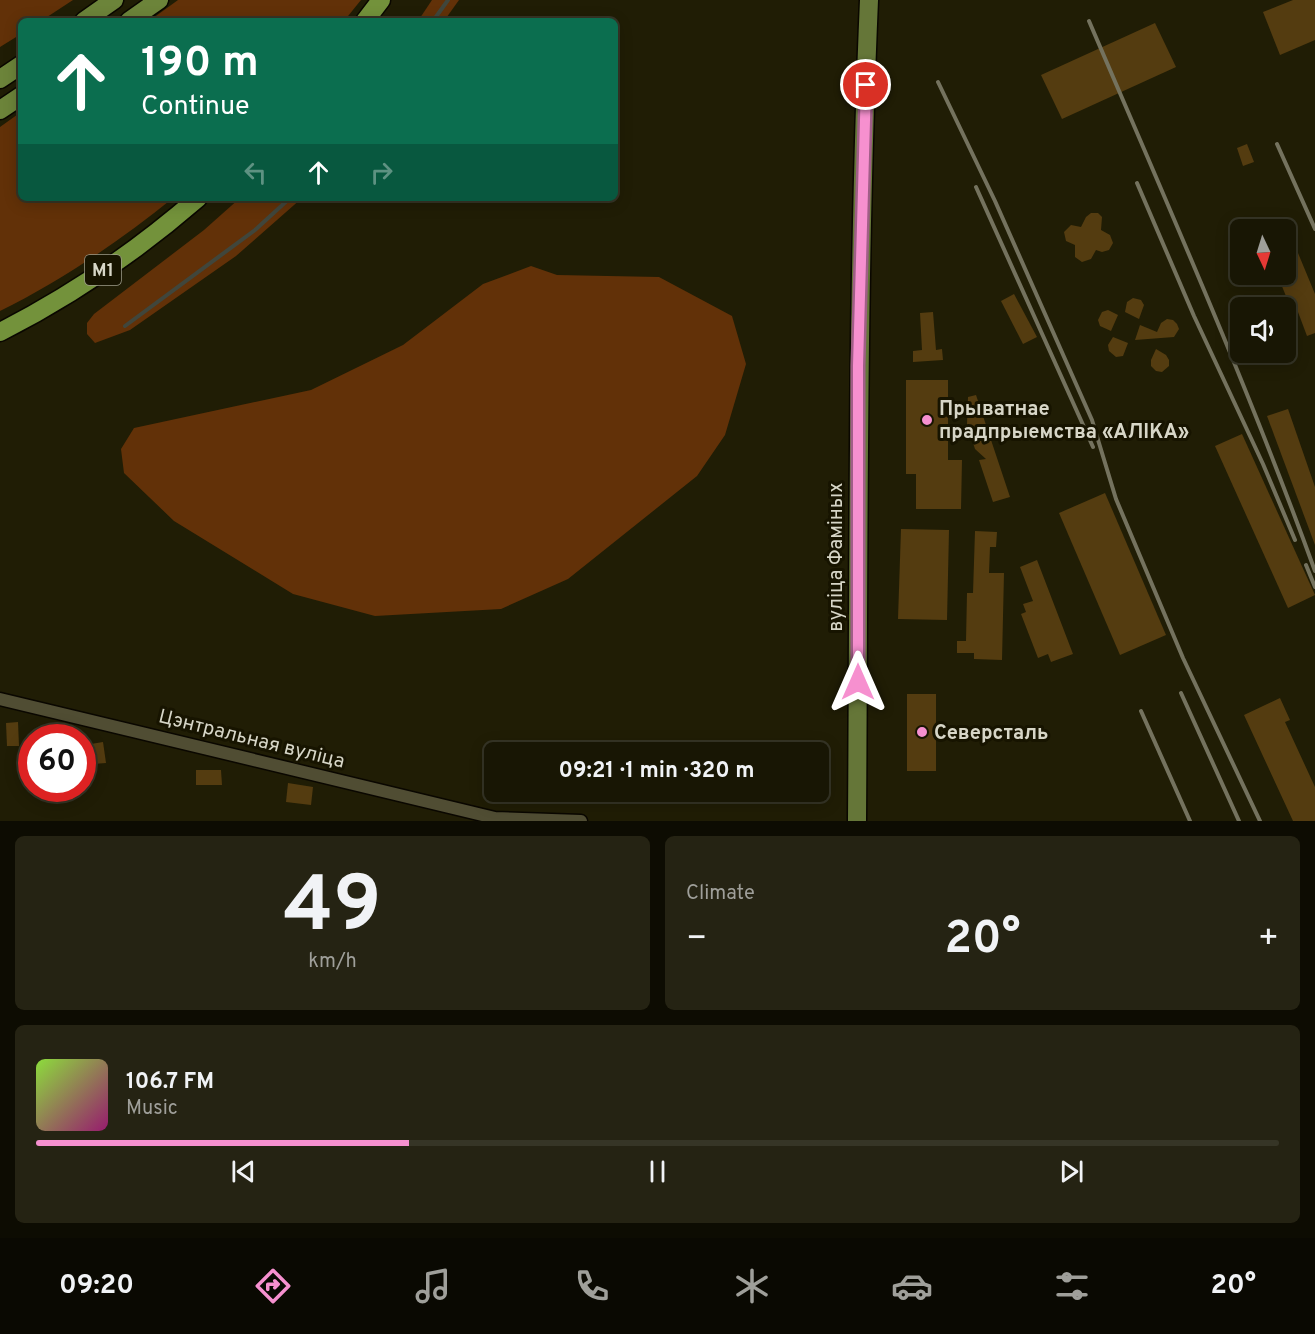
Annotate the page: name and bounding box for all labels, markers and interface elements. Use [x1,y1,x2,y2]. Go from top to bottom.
text: 190 m [141,38,259,91]
icon: ahead [42,42,120,120]
pin [840,59,891,110]
icon: arrive [849,68,882,101]
text: Continue [141,90,250,124]
icon: left [239,156,272,189]
icon: ahead [302,156,335,189]
icon: right [365,156,398,189]
north arrow [1230,219,1296,285]
map controls [1230,219,1296,363]
road number: М1 [85,255,121,285]
button: sound [1230,297,1296,363]
place label: Прыватнае прадпрыемства «АЛІКА» [939,397,1189,446]
marker: Прыватнае прадпрыемства «АЛІКА» [920,413,934,427]
street label: вуліца Фаміных [824,482,850,632]
position arrow [826,650,890,714]
street label: Цэнтральная вуліца [156,704,347,776]
place label: Северсталь [934,721,1048,747]
speed limit sign: 60 [18,724,96,802]
marker: Северсталь [915,725,929,739]
text: 09:21 · 1 min · 320 m [559,758,754,785]
text: 49 [283,860,382,959]
text: Climate [686,881,755,907]
text: 20° [945,912,1020,969]
text: − [686,919,707,961]
text: + [1258,919,1279,961]
text: km/h [308,949,357,975]
text: 106.7 FM [126,1069,214,1096]
text: Music [126,1096,178,1122]
icon: previous [227,1155,260,1188]
icon: pause [641,1155,674,1188]
icon: next [1055,1155,1088,1188]
icon: directions [252,1265,294,1307]
icon: music [412,1265,454,1307]
icon: phone [571,1265,613,1307]
icon: climate [731,1265,773,1307]
icon: car [891,1265,933,1307]
icon: filters [1051,1265,1093,1307]
text: 09:20 [59,1269,134,1303]
text: 20° [1211,1269,1256,1303]

